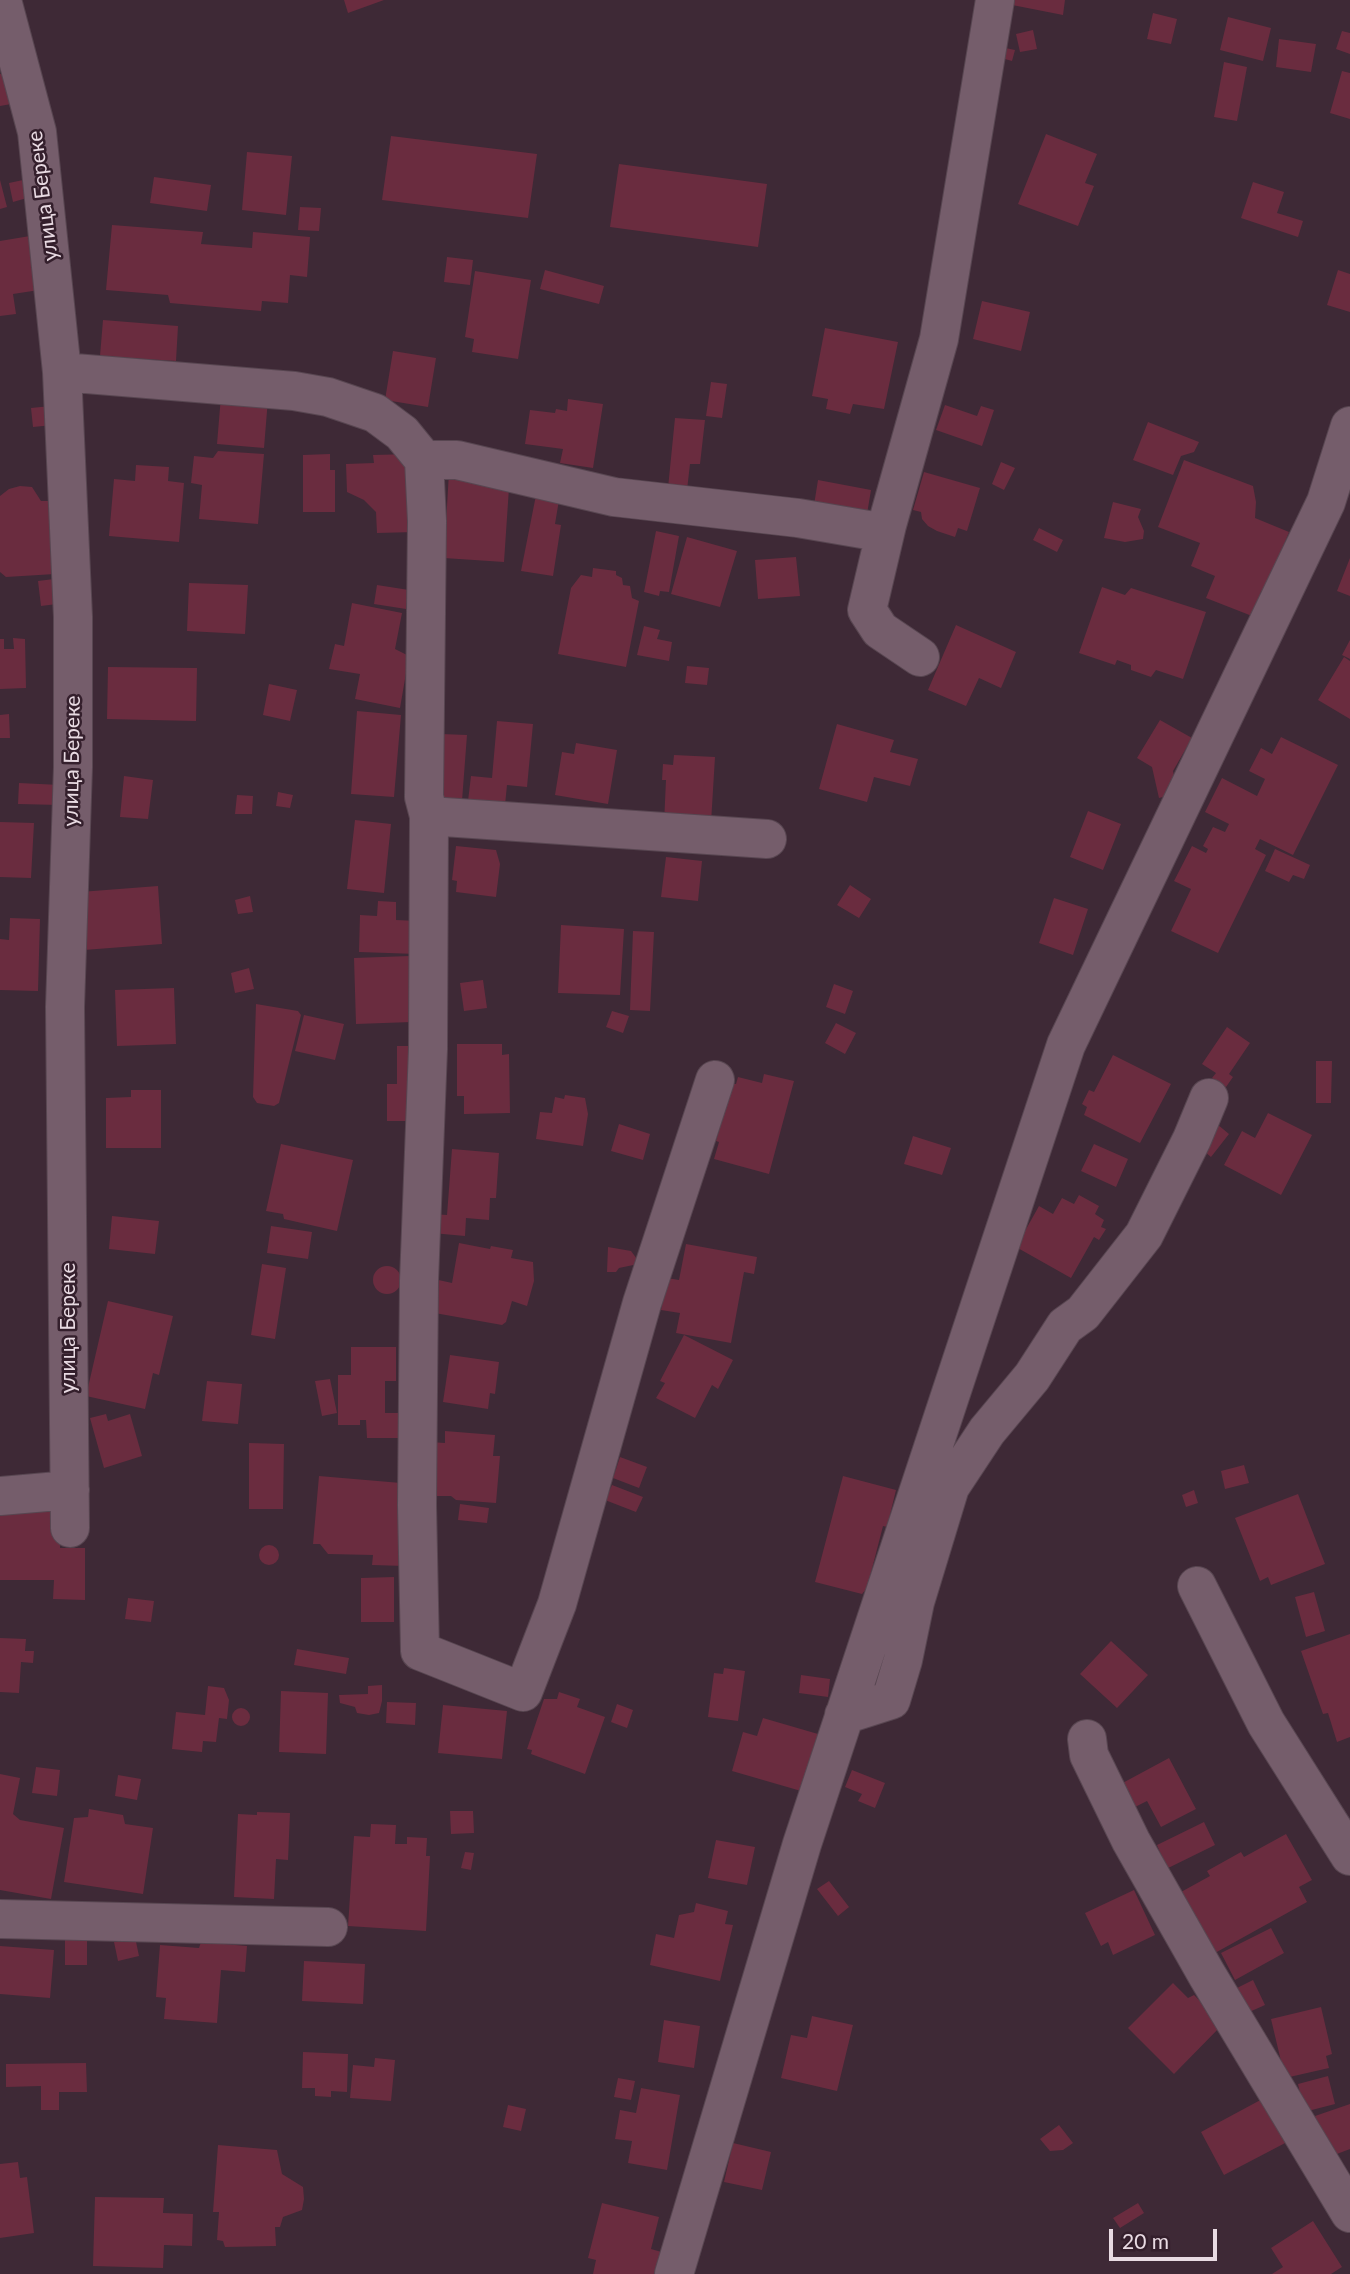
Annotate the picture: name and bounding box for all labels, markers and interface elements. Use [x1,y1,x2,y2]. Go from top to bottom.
street label: улица Береке [23,129,63,263]
street label: улица Береке [58,695,86,827]
street label: улица Береке [55,1262,81,1394]
scale bar [1112,2214,1220,2258]
text: 20 m [1122,2228,1169,2253]

